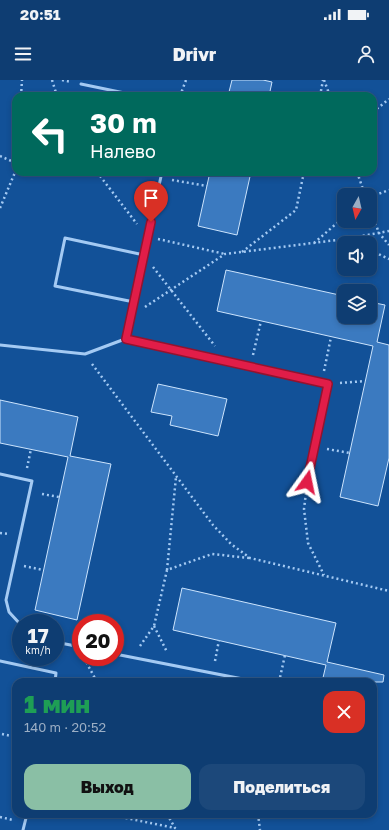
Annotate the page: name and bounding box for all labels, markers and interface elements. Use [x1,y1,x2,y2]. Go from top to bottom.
text: 20:51 [20,5,61,23]
icon: menu [12,43,34,65]
text: Drivr [173,43,216,65]
icon: person [355,43,377,65]
text: 30 m [90,106,157,139]
icon: left [24,108,76,160]
text: Налево [90,140,156,162]
pin [134,181,168,222]
icon: arrive [140,187,162,209]
north arrow [337,188,377,228]
map controls [337,188,377,324]
button: sound [337,236,377,276]
button: layers [337,284,377,324]
position arrow [286,461,328,503]
speed limit sign: 20 [72,614,124,666]
text: 17 [27,623,49,647]
text: km/h [25,644,51,656]
text: 1 мин [24,689,90,718]
button: close [323,691,365,733]
text: 140 m · 20:52 [24,719,106,735]
button: Выход [24,764,191,810]
button: Поделиться [199,764,365,810]

